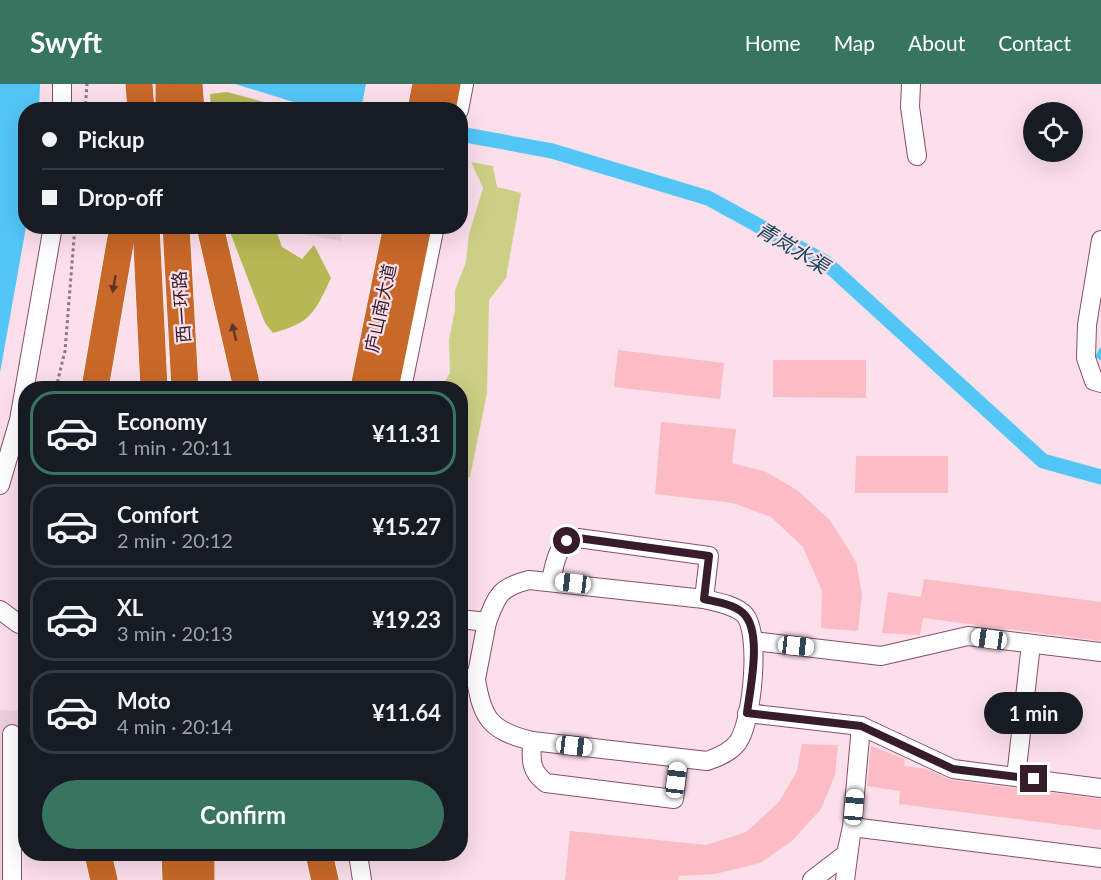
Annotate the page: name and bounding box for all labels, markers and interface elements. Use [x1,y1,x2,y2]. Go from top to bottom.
text: Swyft [30,25,102,59]
text: Home [745,30,801,55]
text: Map [834,30,875,55]
text: About [908,30,965,55]
text: Contact [998,30,1071,55]
map controls [1023,102,1083,162]
button: locate [1023,102,1083,162]
text: Pickup [78,126,144,153]
text: Drop-off [78,184,163,211]
water label: 青岚水渠 [753,216,836,279]
street label: 庐山南大道 [360,262,400,354]
street label: 西一环路 [168,270,194,344]
one-way arrow [109,275,118,294]
one-way arrow [228,322,238,341]
icon: car [45,406,99,460]
text: Economy [117,408,207,435]
text: ¥11.31 [372,420,441,447]
text: 1 min · 20:11 [117,435,233,459]
icon: car [45,499,99,553]
text: Comfort [117,501,199,528]
text: ¥15.27 [372,513,441,540]
route start [553,527,580,554]
text: 2 min · 20:12 [117,528,233,552]
car [554,572,592,594]
icon: car [45,592,99,646]
text: XL [117,594,143,621]
text: ¥19.23 [372,606,441,633]
text: 3 min · 20:13 [117,621,233,645]
car [970,628,1008,650]
car [777,635,815,657]
icon: car [45,685,99,739]
text: Moto [117,687,171,714]
callout: 1 min [984,692,1084,734]
text: ¥11.64 [372,699,441,726]
text: 1 min [1009,701,1058,725]
text: 4 min · 20:14 [117,714,233,738]
car [555,735,593,757]
car [665,761,687,799]
route end [1020,765,1047,792]
button: Confirm [42,780,444,849]
car [843,788,865,826]

